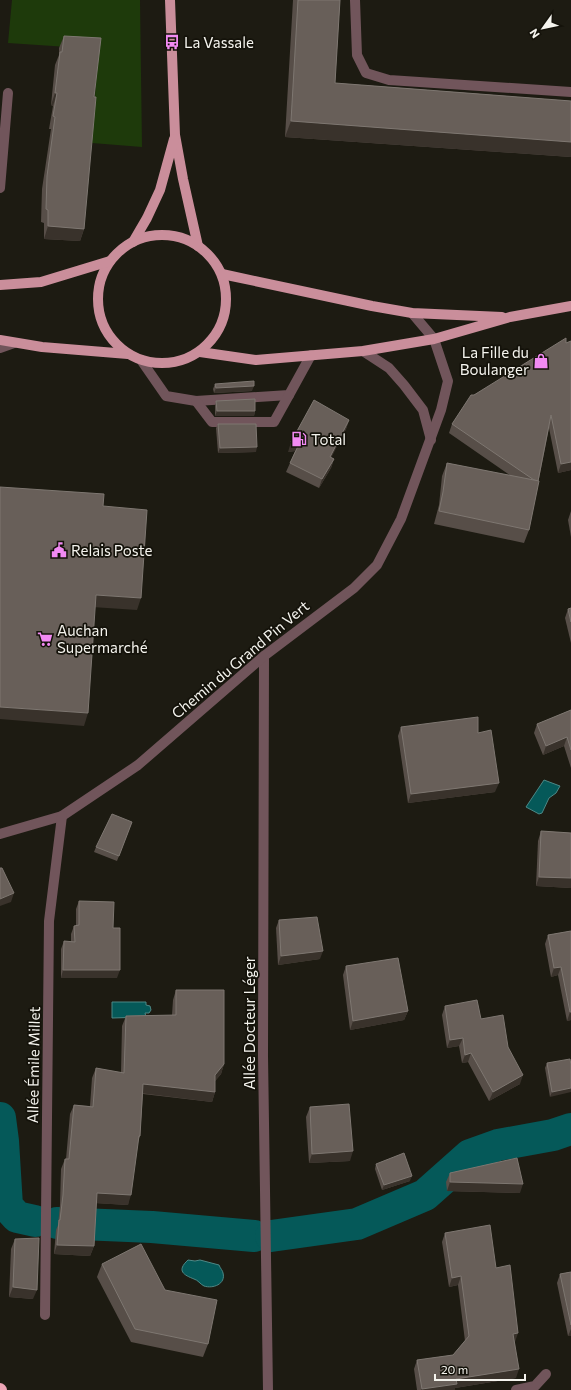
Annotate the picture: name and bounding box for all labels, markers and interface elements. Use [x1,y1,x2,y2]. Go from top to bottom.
north arrow [523,8,563,48]
text: N [526,27,542,41]
bus stop icon: La Vassale [163,33,181,51]
place label: La Vassale [184,33,254,51]
place label: La Fille du Boulanger [460,343,529,378]
shop icon: La Fille du Boulanger [532,352,550,370]
fuel station icon: Total [290,430,308,448]
place label: Total [311,430,346,448]
public building icon: Relais Poste [50,541,68,559]
place label: Relais Poste [71,541,152,559]
street label: Chemin du Grand Pin Vert [168,596,312,722]
place label: Auchan Supermarché [57,621,148,656]
supermarket icon: Auchan Supermarché [36,630,54,648]
street label: Allée Docteur Léger [240,956,258,1090]
street label: Allée Émile Millet [22,1006,43,1124]
scale bar [435,1356,525,1382]
text: 20 m [441,1362,468,1376]

